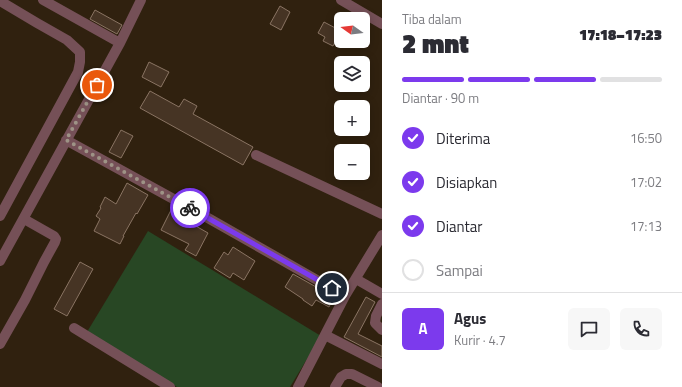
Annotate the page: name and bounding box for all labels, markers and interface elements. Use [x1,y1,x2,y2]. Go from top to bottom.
text: Tiba dalam [402,9,462,29]
north arrow [334,12,370,48]
map controls [334,12,370,180]
text: 17:18–17:23 [579,23,662,46]
text: 2 mnt [402,24,469,63]
button: layers [334,56,370,92]
pin [80,68,114,102]
icon: bag [86,74,108,96]
text: Diantar · 90 m [402,88,479,108]
button: + [334,100,370,136]
icon: check [402,127,424,149]
text: Diterima [436,127,490,150]
text: 16:50 [630,128,662,148]
button: − [334,144,370,180]
icon: check [402,171,424,193]
text: Disiapkan [436,171,497,194]
text: 17:02 [630,172,662,192]
courier [170,188,210,228]
icon: bike [179,197,201,219]
icon: check [402,215,424,237]
text: Diantar [436,215,482,238]
text: 17:13 [630,216,662,236]
text: Sampai [436,259,483,282]
pin [315,271,349,305]
icon: home [321,277,343,299]
text: Agus [454,307,486,330]
button: chat [568,308,610,350]
button: phone [620,308,662,350]
text: A [418,317,428,340]
text: Kurir · 4.7 [454,330,506,350]

